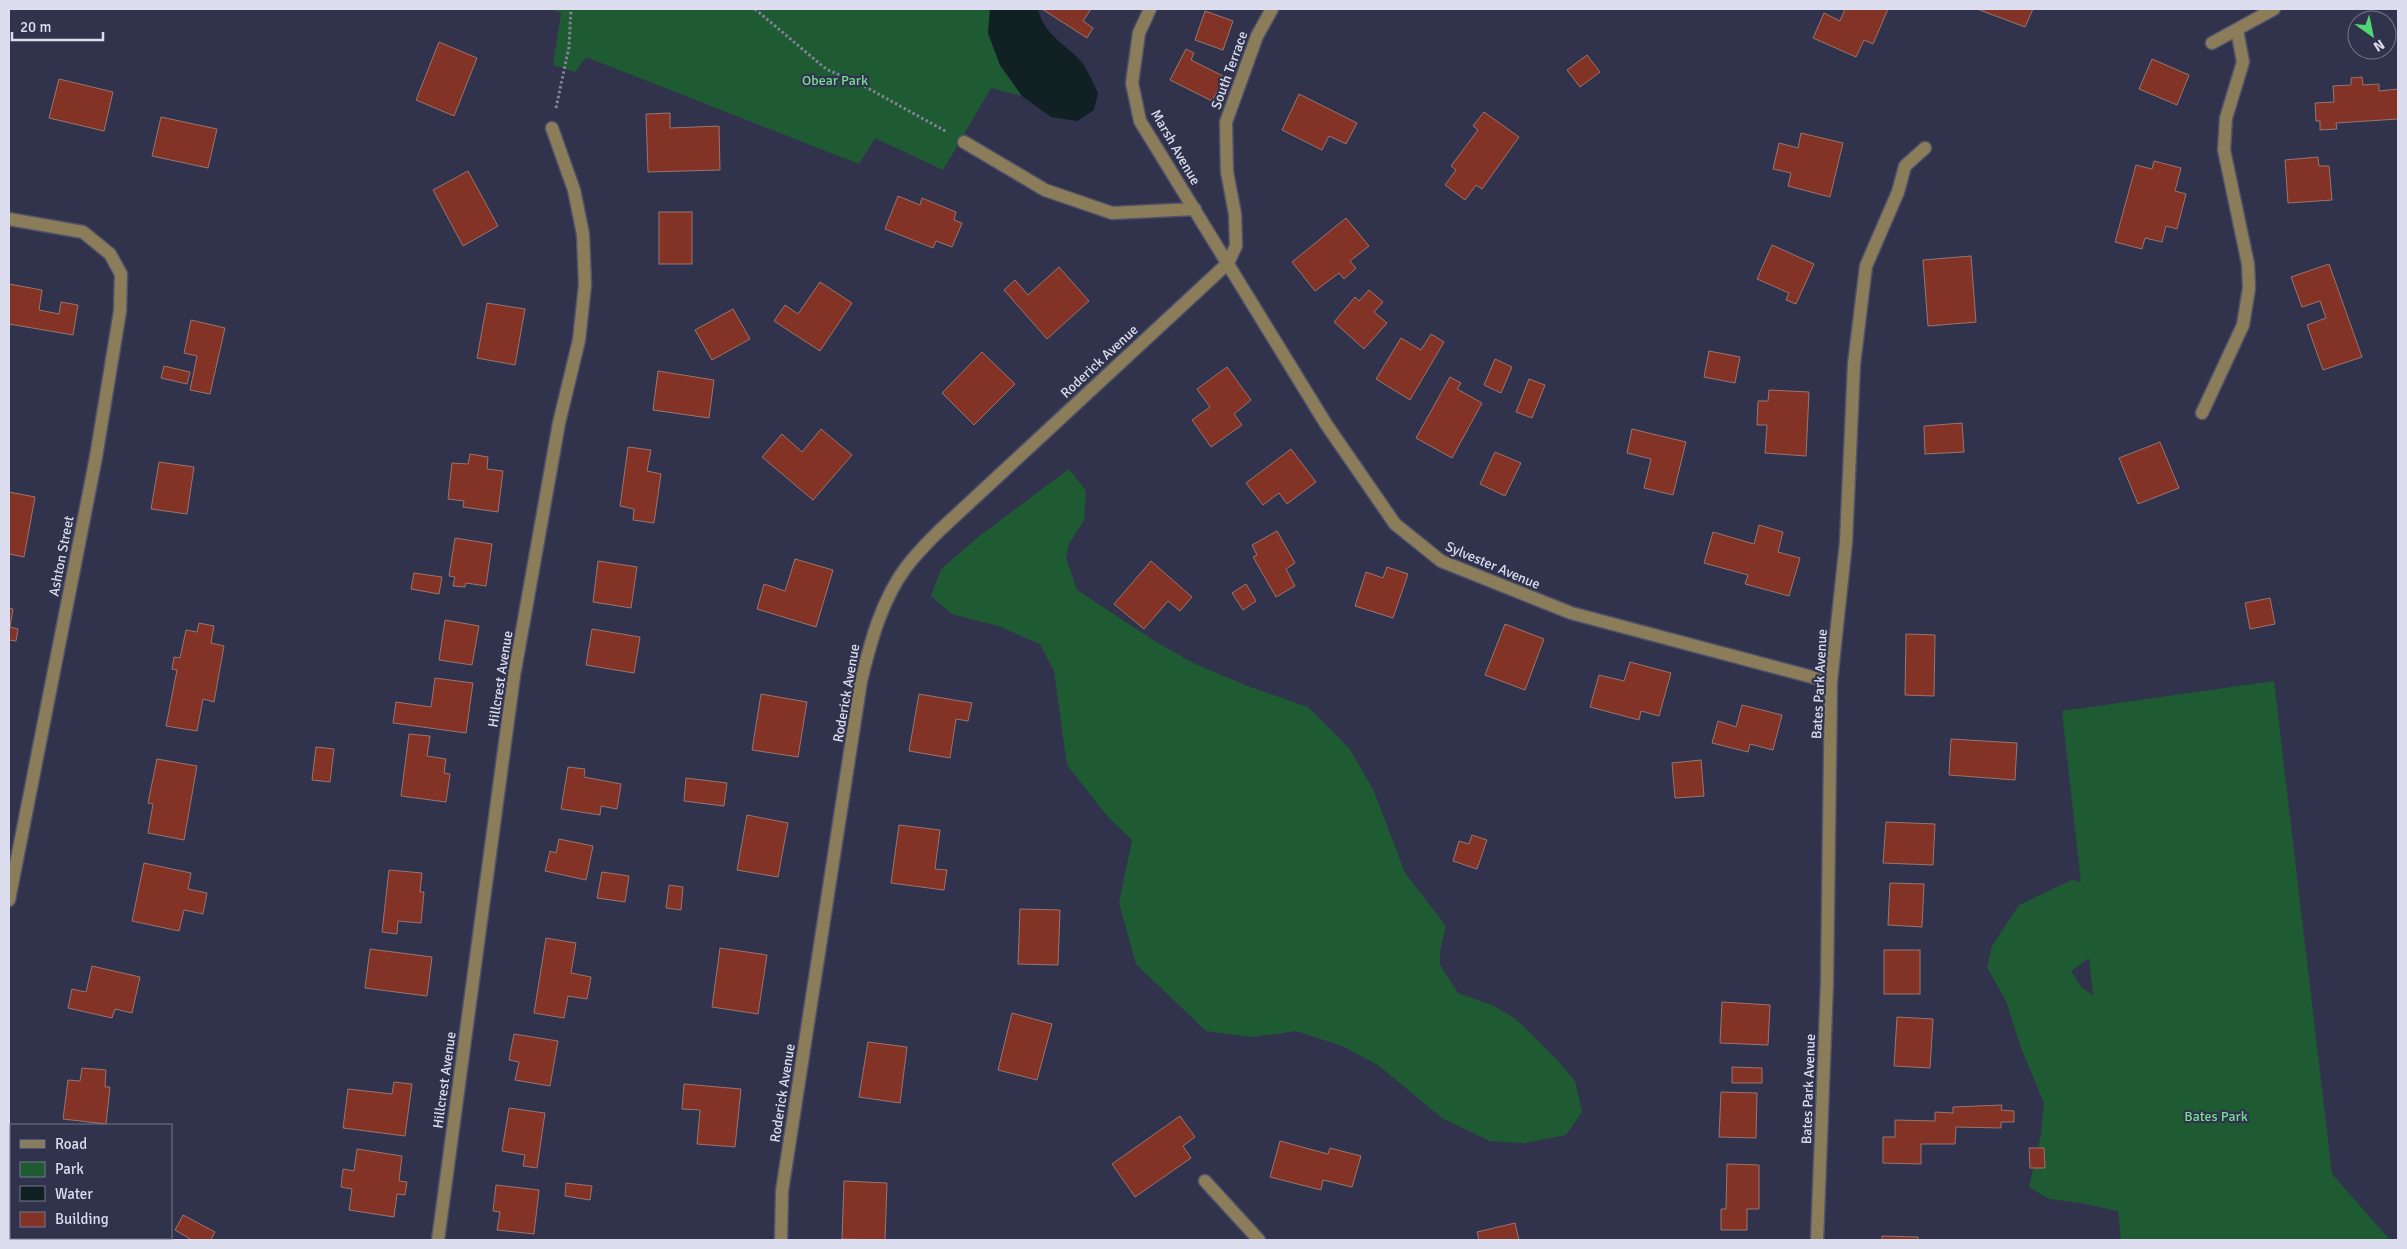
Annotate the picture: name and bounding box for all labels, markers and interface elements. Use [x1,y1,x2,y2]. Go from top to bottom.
scale bar [12,10,104,42]
north arrow [2347,10,2397,60]
text: 20 m [20,18,51,36]
street label: South Terrace [1207,29,1251,112]
text: N [2370,36,2388,55]
park label: Obear Park [802,72,868,89]
street label: Marsh Avenue [1147,107,1204,188]
street label: Roderick Avenue [1057,321,1142,402]
street label: Ashton Street [45,514,78,598]
street label: Sylvester Avenue [1443,538,1543,593]
street label: Bates Park Avenue [1808,629,1831,739]
street label: Hillcrest Avenue [484,630,517,729]
street label: Roderick Avenue [829,643,864,744]
street label: Hillcrest Avenue [429,1031,460,1130]
street label: Bates Park Avenue [1798,1034,1819,1144]
street label: Roderick Avenue [766,1043,799,1144]
park label: Bates Park [2184,1108,2248,1125]
legend [10,1124,172,1239]
text: Road [55,1135,87,1153]
text: Park [55,1160,84,1178]
text: Water [55,1185,93,1203]
text: Building [55,1210,109,1228]

